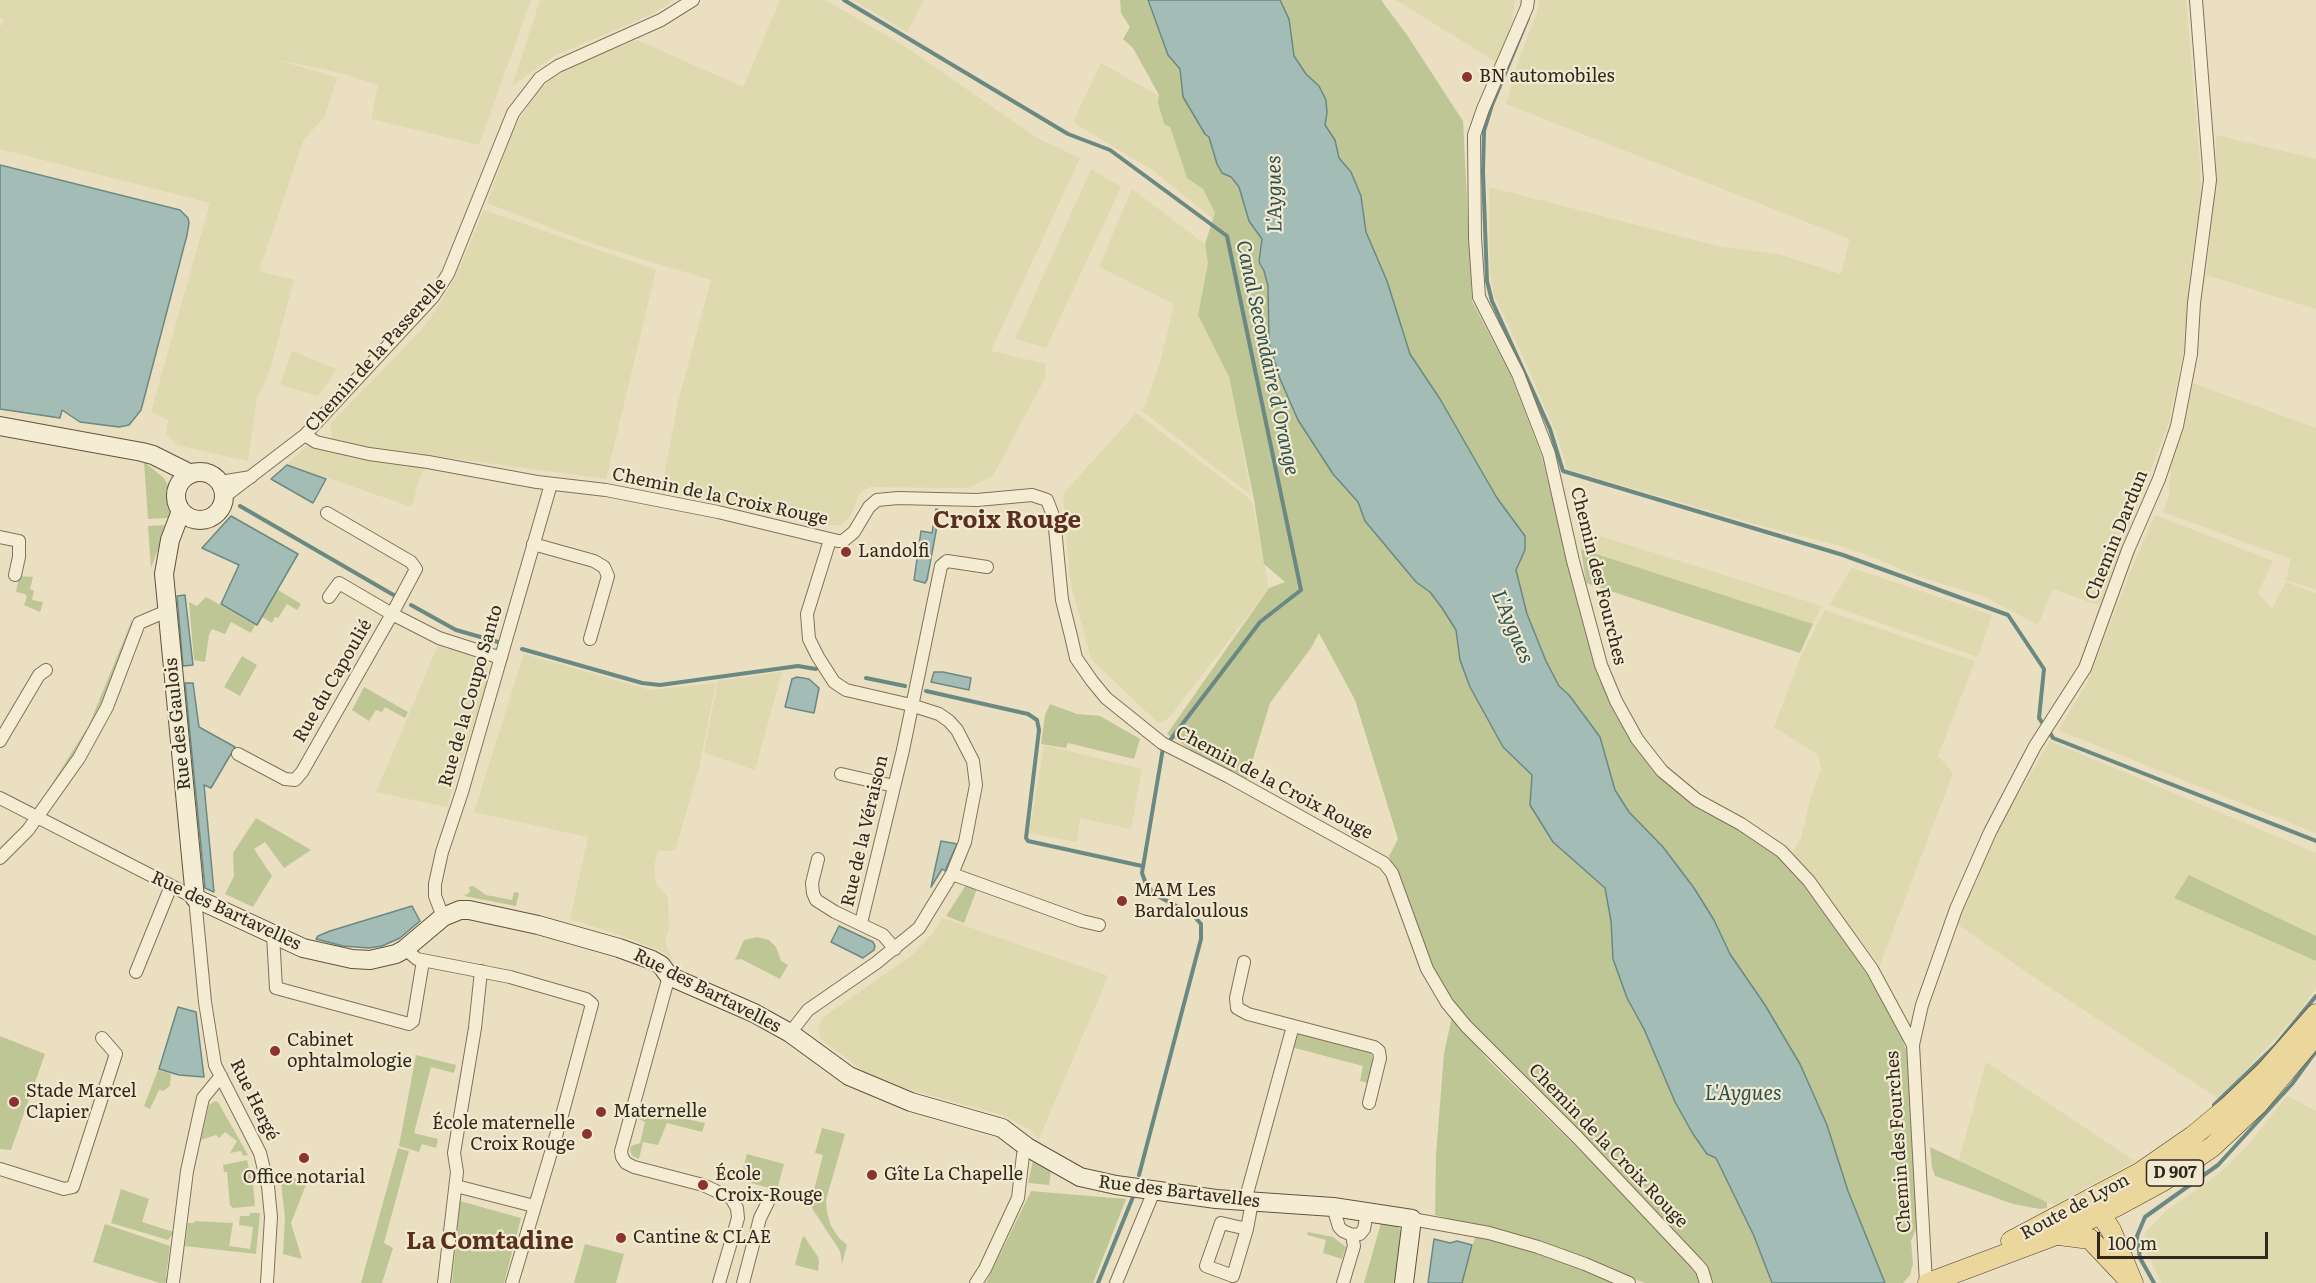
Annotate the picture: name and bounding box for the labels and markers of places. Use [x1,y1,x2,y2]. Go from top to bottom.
place label: BN automobiles [1479,66,1615,88]
marker: BN automobiles [1460,70,1474,84]
place label: Landolfi [858,541,929,563]
marker: Landolfi [839,545,853,559]
place label: MAM Les Bardaloulous [1134,880,1248,922]
marker: MAM Les Bardaloulous [1115,894,1129,908]
place label: Cabinet ophtalmologie [287,1030,412,1072]
marker: Cabinet ophtalmologie [268,1044,282,1058]
place label: Stade Marcel Clapier [26,1081,137,1124]
marker: Stade Marcel Clapier [7,1095,21,1109]
place label: Maternelle [613,1101,707,1123]
marker: Maternelle [594,1105,608,1119]
place label: École maternelle Croix Rouge [432,1113,575,1156]
marker: École maternelle Croix Rouge [580,1127,594,1141]
marker: Office notarial [297,1151,311,1165]
place label: École Croix-Rouge [715,1164,822,1206]
place label: Gîte La Chapelle [884,1164,1023,1186]
place label: Office notarial [243,1167,365,1189]
marker: Gîte La Chapelle [865,1168,879,1182]
marker: École Croix-Rouge [696,1178,710,1192]
place label: Cantine & CLAE [633,1227,771,1249]
marker: Cantine & CLAE [614,1231,628,1245]

